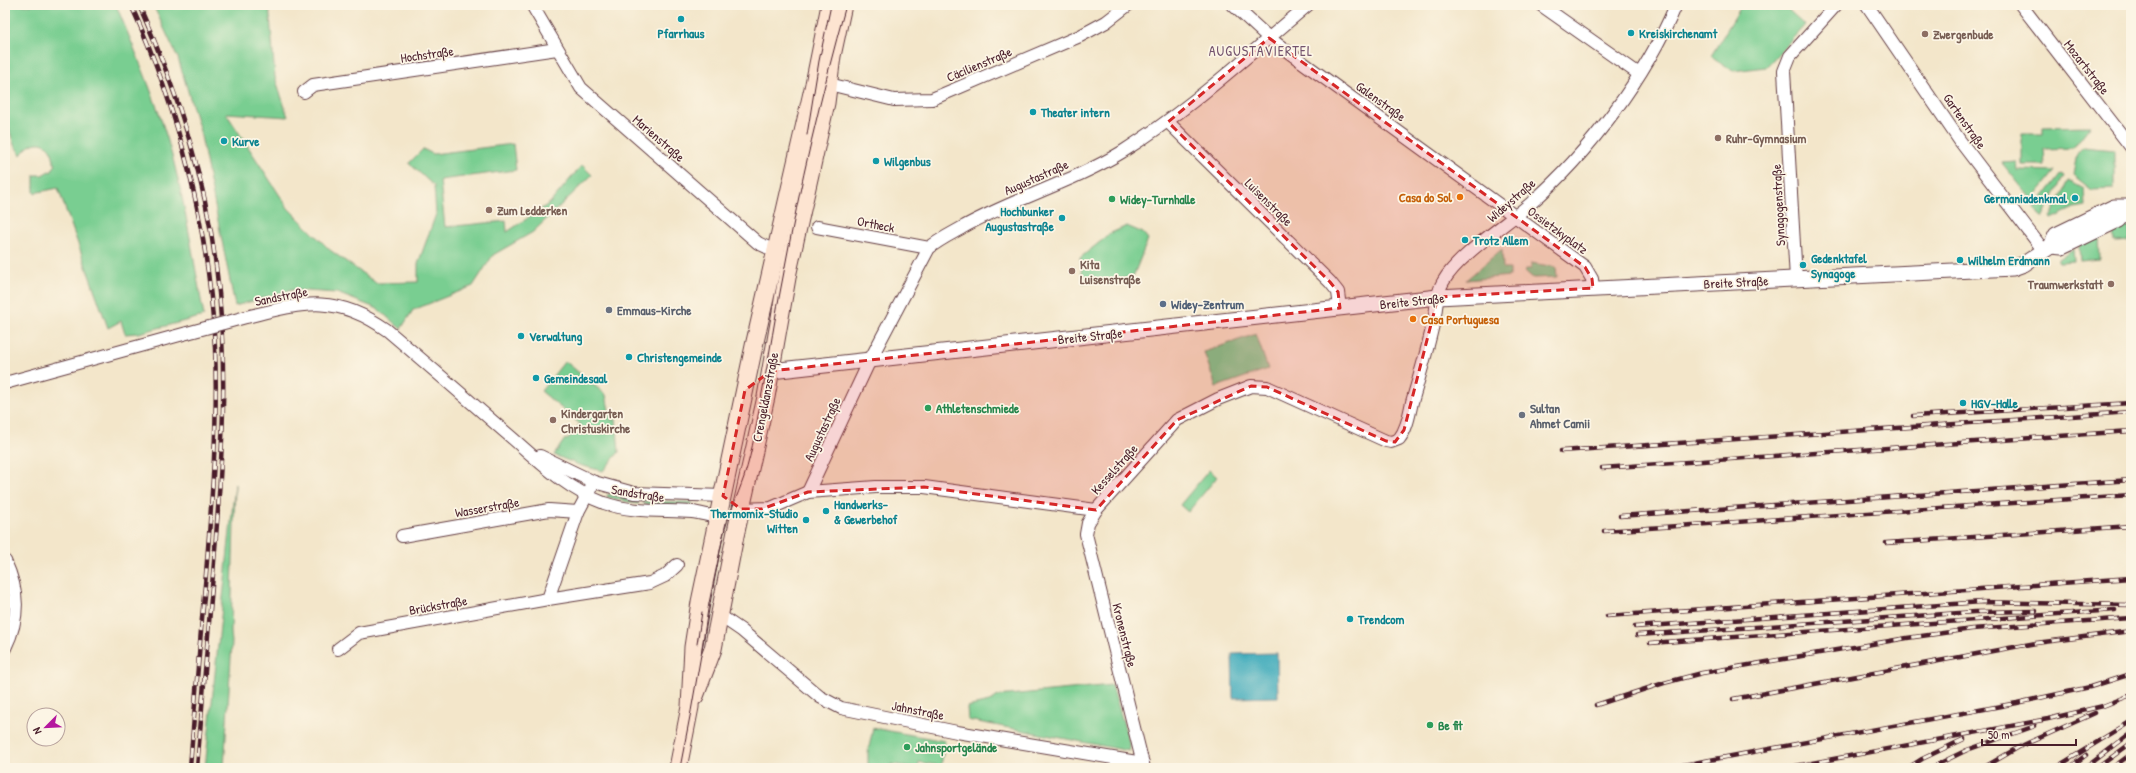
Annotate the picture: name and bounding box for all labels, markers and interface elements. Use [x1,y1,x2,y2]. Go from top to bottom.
marker: Pfarrhaus [676,14,686,24]
place label: Pfarrhaus [658,24,704,42]
place label: Kreiskirchenamt [1639,24,1718,42]
place label: Zwergenbude [1933,25,1994,44]
marker: Kreiskirchenamt [1626,28,1636,38]
marker: Zwergenbude [1920,29,1930,39]
street label: Mozartstraße [2060,36,2114,98]
street label: Hochstraße [399,41,455,67]
district label: AUGUSTAVIERTEL [1209,41,1313,60]
street label: Cäcilienstraße [944,42,1014,86]
street label: Galenstraße [1352,77,1410,125]
street label: Gartenstraße [1939,90,1991,152]
place label: Theater intern [1040,103,1110,121]
marker: Theater intern [1028,107,1038,117]
street label: Marienstraße [629,110,689,166]
place label: Ruhr-Gymnasium [1726,129,1806,148]
place label: Kurve [232,132,260,150]
marker: Ruhr-Gymnasium [1713,133,1723,143]
marker: Kurve [219,136,229,146]
place label: Wilgenbus [884,152,931,171]
street label: Augustastraße [1001,155,1071,199]
marker: Wilgenbus [871,156,881,166]
street label: Synagogenstraße [1767,164,1789,246]
street label: Luisenstraße [1241,174,1297,230]
street label: Wideystraße [1483,174,1539,226]
place label: Casa do Sol [1399,188,1453,206]
place label: Germaniadenkmal [1984,189,2068,207]
place label: Widey-Turnhalle [1120,190,1196,209]
marker: Casa do Sol [1455,192,1465,202]
marker: Germaniadenkmal [2070,193,2080,203]
marker: Widey-Turnhalle [1107,194,1117,204]
place label: Zum Ledderken [497,201,568,219]
place label: Hochbunker Augustastraße [985,202,1055,236]
street label: Ossietzkyplatz [1524,202,1592,258]
marker: Zum Ledderken [484,205,494,215]
street label: Ortheck [856,212,897,237]
marker: Hochbunker Augustastraße [1057,213,1067,223]
place label: Trotz Allem [1472,231,1528,249]
marker: Trotz Allem [1460,235,1470,245]
place label: Gedenktafel Synagoge [1811,249,1867,283]
place label: Wilhelm Erdmann [1968,251,2050,269]
place label: Kita Luisenstraße [1080,255,1141,289]
marker: Wilhelm Erdmann [1955,255,1965,265]
marker: Gedenktafel Synagoge [1798,260,1808,270]
marker: Kita Luisenstraße [1067,266,1077,276]
street label: Breite Straße [1703,271,1769,293]
place label: Traumwerkstatt [2027,275,2104,293]
marker: Traumwerkstatt [2106,279,2116,289]
street label: Sandstraße [253,282,309,310]
street label: Breite Straße [1379,289,1445,313]
place label: Widey-Zentrum [1171,295,1244,314]
marker: Widey-Zentrum [1158,299,1168,309]
place label: Emmaus-Kirche [617,301,692,319]
marker: Emmaus-Kirche [604,305,614,315]
place label: Casa Portuguesa [1421,310,1500,329]
marker: Casa Portuguesa [1408,314,1418,324]
street label: Breite Straße [1057,324,1123,348]
place label: Verwaltung [529,327,583,346]
marker: Verwaltung [516,331,526,341]
place label: Christengemeinde [637,348,723,367]
street label: Crengeldanzstraße [747,351,783,443]
marker: Christengemeinde [624,352,634,362]
place label: Gemeindesaal [544,369,608,387]
marker: Gemeindesaal [531,373,541,383]
street label: Augustastraße [799,394,845,464]
place label: HGV-Halle [1971,394,2019,412]
marker: HGV-Halle [1958,398,1968,408]
place label: Athletenschmiede [936,399,1020,417]
place label: Sultan Ahmet Camii [1530,399,1590,432]
marker: Athletenschmiede [923,403,933,413]
place label: Kindergarten Christuskirche [561,404,631,437]
marker: Sultan Ahmet Camii [1517,410,1527,420]
marker: Kindergarten Christuskirche [548,415,558,425]
street label: Kesselstraße [1086,440,1142,498]
street label: Sandstraße [610,480,666,506]
street label: Wasserstraße [453,492,521,522]
place label: Handwerks- & Gewerbehof [834,495,898,528]
place label: Thermomix-Studio Witten [710,504,799,537]
marker: Handwerks- & Gewerbehof [821,506,831,516]
marker: Thermomix-Studio Witten [801,515,811,525]
street label: Brückstraße [407,591,469,619]
street label: Kronenstraße [1108,601,1142,669]
place label: Trendcom [1357,610,1404,628]
marker: Trendcom [1345,614,1355,624]
street label: Jahnstraße [890,696,946,724]
north arrow [26,707,66,747]
place label: Be fit [1438,716,1463,734]
marker: Be fit [1425,720,1435,730]
scale bar [1982,721,2076,747]
text: N [29,725,44,737]
text: 50 m [1988,726,2009,743]
place label: Jahnsportgelände [915,738,998,757]
marker: Jahnsportgelände [902,742,912,752]

